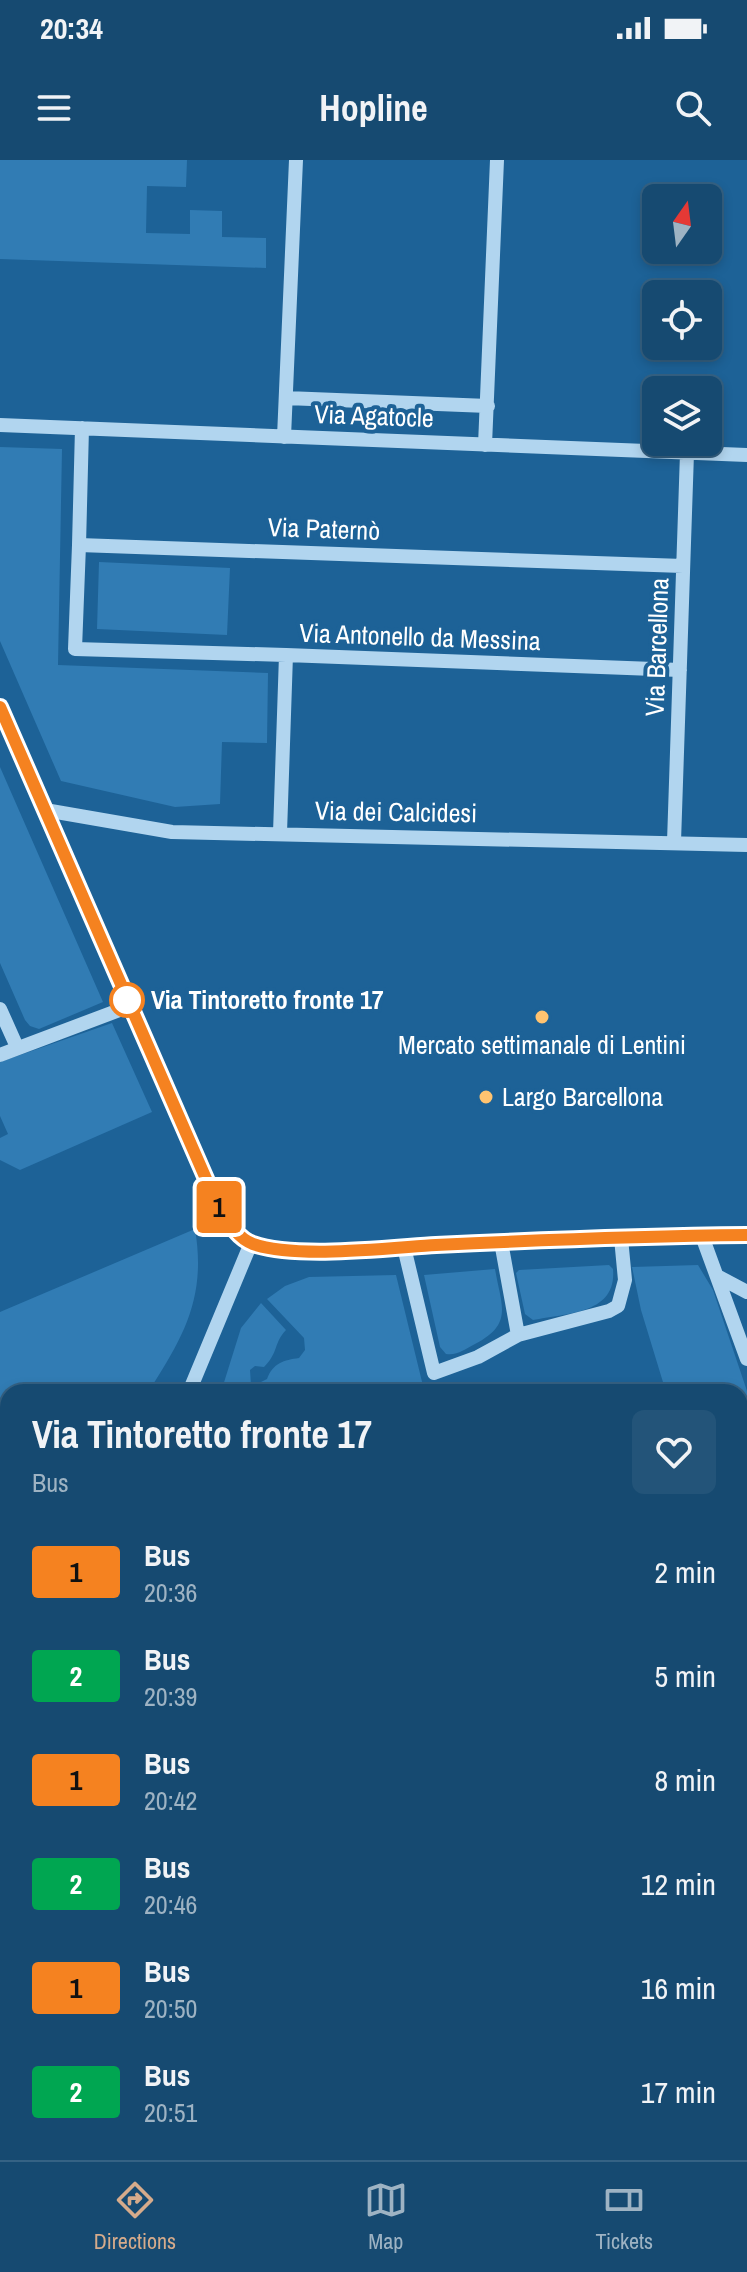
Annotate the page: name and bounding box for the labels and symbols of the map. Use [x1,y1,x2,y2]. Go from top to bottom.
north arrow [642,184,722,264]
street label: Via Agatocle [314,396,434,435]
street label: Via Paternò [267,509,381,548]
street label: Via Barcellona [637,577,676,717]
street label: Via Antonello da Messina [299,615,541,658]
street label: Via dei Calcidesi [315,793,477,830]
place label: Via Tintoretto fronte 17 [151,982,384,1017]
marker: Via Tintoretto fronte 17 [110,983,144,1017]
marker: Mercato settimanale di Lentini [533,1008,551,1026]
place label: Mercato settimanale di Lentini [398,1027,686,1062]
place label: Largo Barcellona [502,1079,663,1114]
marker: Largo Barcellona [477,1088,495,1106]
line badge: 1 [193,1181,245,1233]

